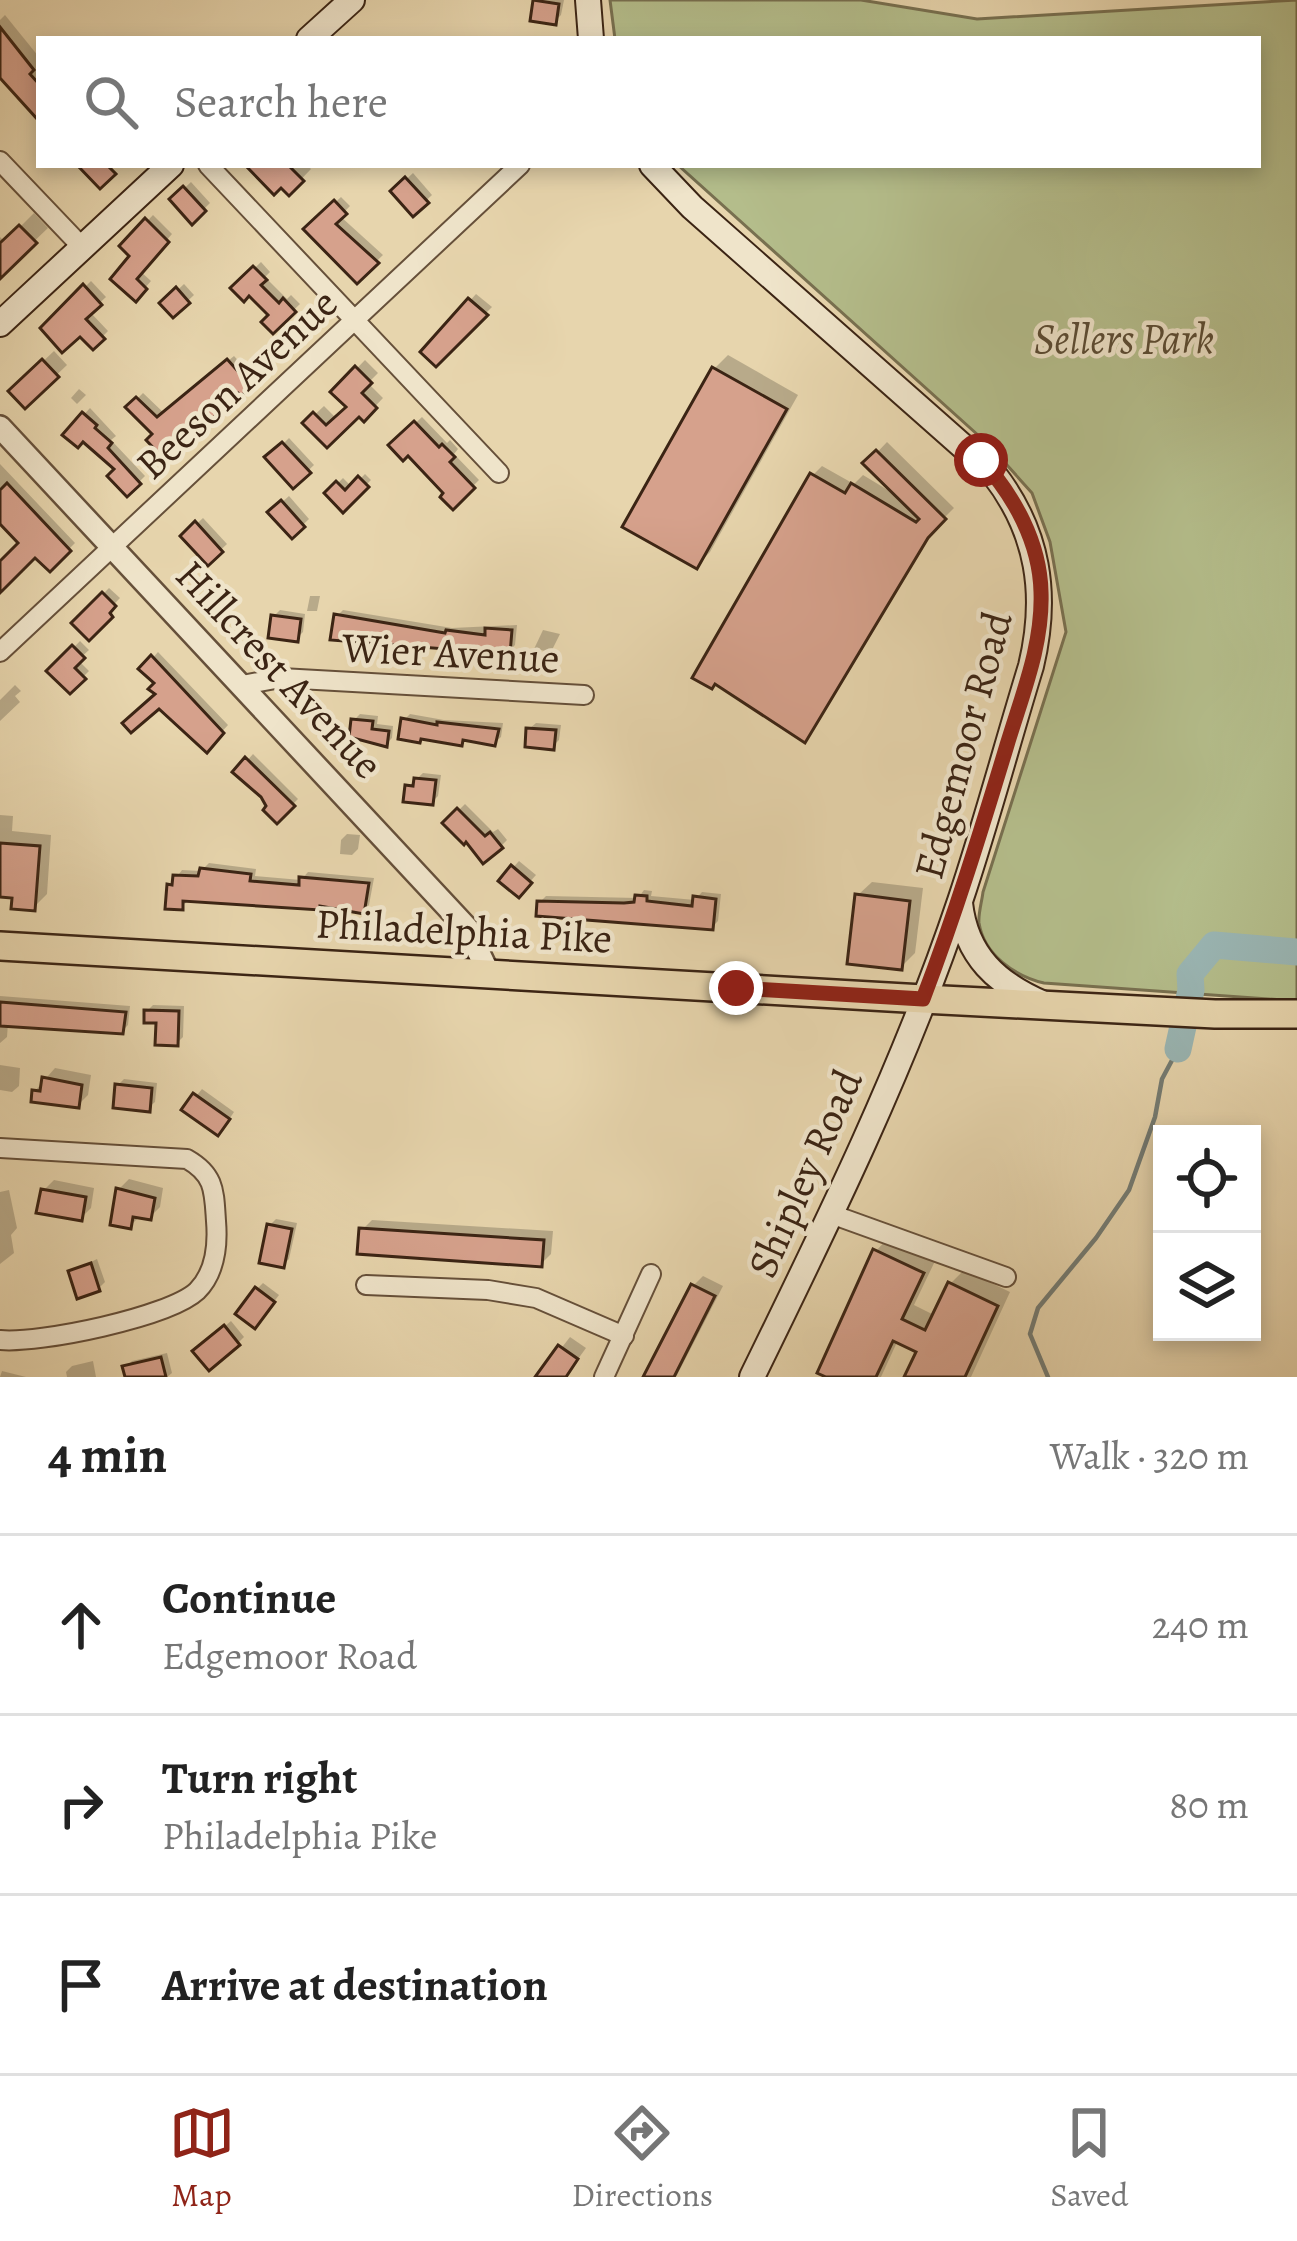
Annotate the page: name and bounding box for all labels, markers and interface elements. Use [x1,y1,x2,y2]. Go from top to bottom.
search box [36,36,1261,168]
icon: search [78,69,144,135]
text: Search here [174,71,388,133]
street label: Beeson Avenue [123,275,350,492]
park label: Sellers Park [1034,310,1214,367]
route start [954,433,1008,487]
street label: Hillcrest Avenue [163,548,396,791]
street label: Edgemoor Road [899,605,1026,885]
street label: Wier Avenue [340,618,561,687]
street label: Philadelphia Pike [314,894,614,967]
route end [709,961,763,1015]
street label: Shipley Road [733,1060,876,1286]
map controls [1153,1125,1261,1341]
button: locate [1153,1125,1261,1233]
button: layers [1153,1233,1261,1341]
text: 4 min [48,1420,167,1490]
text: Walk · 320 m [1050,1429,1249,1482]
text: Continue [162,1567,336,1629]
icon: ahead [48,1592,114,1658]
text: 240 m [1152,1598,1249,1651]
text: Edgemoor Road [162,1629,417,1682]
text: Turn right [162,1747,357,1809]
icon: right [48,1772,114,1838]
text: 80 m [1169,1778,1249,1831]
text: Philadelphia Pike [162,1809,437,1862]
icon: arrive [48,1952,114,2018]
text: Arrive at destination [162,1954,548,2016]
tab: Map [169,2100,235,2217]
tab: Directions [572,2100,713,2217]
tab: Saved [1050,2100,1128,2217]

